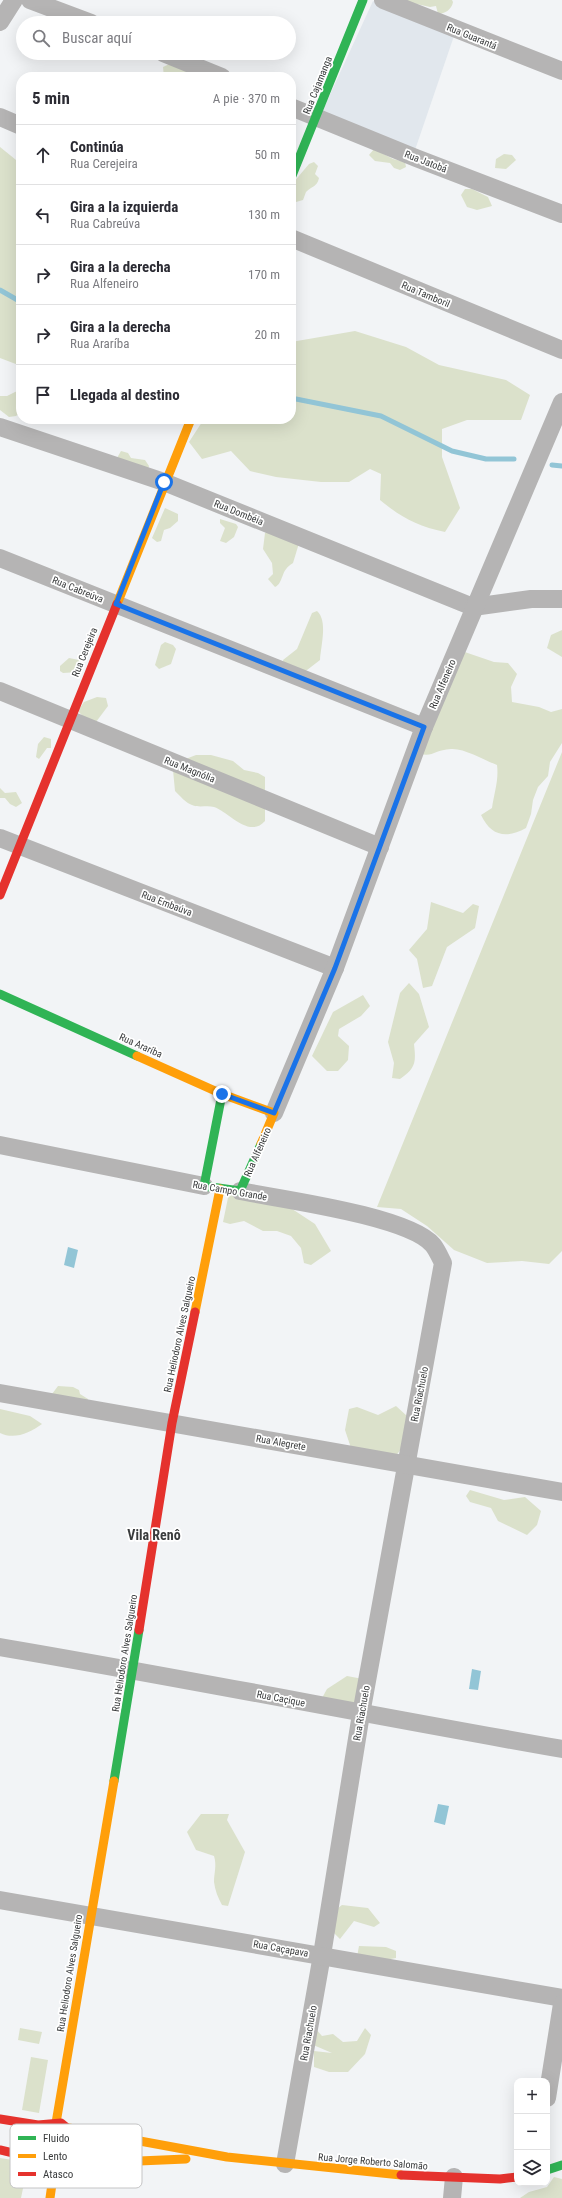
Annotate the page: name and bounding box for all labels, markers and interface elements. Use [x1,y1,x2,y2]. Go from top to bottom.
search box [16,16,296,60]
street label: Rua Guarantá [445,21,499,52]
icon: search [30,27,52,49]
text: Buscar aquí [62,29,132,47]
street label: Rua Cajamanga [301,54,334,116]
text: 5 min [32,88,70,108]
text: A pie · 370 m [213,91,280,106]
text: Continúa [70,138,124,156]
icon: ahead [32,144,54,166]
text: 50 m [254,147,280,162]
street label: Rua Jatobá [403,148,449,175]
text: Rua Cerejeira [70,156,138,171]
text: Gira a la izquierda [70,198,178,216]
icon: left [32,204,54,226]
text: 130 m [248,207,280,222]
text: Rua Cabreúva [70,216,140,231]
text: Gira a la derecha [70,258,171,276]
icon: right [32,264,54,286]
text: 170 m [248,267,280,282]
text: Rua Alfeneiro [70,276,139,291]
street label: Rua Tamboril [400,279,452,310]
text: Gira a la derecha [70,318,171,336]
icon: right [32,324,54,346]
text: 20 m [254,327,280,342]
text: Rua Araríba [70,336,129,351]
icon: arrive [32,384,54,406]
text: Llegada al destino [70,386,180,404]
route start [155,473,173,491]
street label: Rua Dombéia [213,498,265,527]
street label: Rua Cabreúva [51,574,105,605]
street label: Rua Cerejeira [70,626,99,678]
street label: Rua Alfeneiro [427,658,458,711]
street label: Rua Magnólia [163,754,217,785]
street label: Rua Embaúva [140,889,194,918]
street label: Rua Araríba [118,1031,164,1060]
route end [213,1085,231,1103]
street label: Rua Alfeneiro [242,1126,273,1179]
street label: Rua Campo Grande [192,1179,268,1203]
street label: Rua Heliodoro Alves Salgueiro [162,1275,197,1393]
street label: Rua Riachuelo [409,1366,430,1423]
street label: Rua Alegrete [255,1433,307,1452]
district label: Vila Renô [127,1527,181,1543]
street label: Rua Heliodoro Alves Salgueiro [110,1594,139,1713]
street label: Rua Riachuelo [351,1685,372,1742]
street label: Rua Caçique [256,1688,306,1709]
street label: Rua Heliodoro Alves Salgueiro [55,1914,84,2033]
street label: Rua Caçapava [253,1938,310,1959]
street label: Rua Riachuelo [298,2005,319,2062]
map controls [514,2078,550,2186]
button: + [514,2078,550,2114]
button: − [514,2114,550,2150]
legend [10,2124,142,2188]
text: Fluido [43,2132,70,2145]
text: Lento [43,2150,68,2163]
button: layers [514,2150,550,2186]
street label: Rua Jorge Roberto Salomão [318,2151,428,2172]
text: Atasco [43,2168,74,2181]

